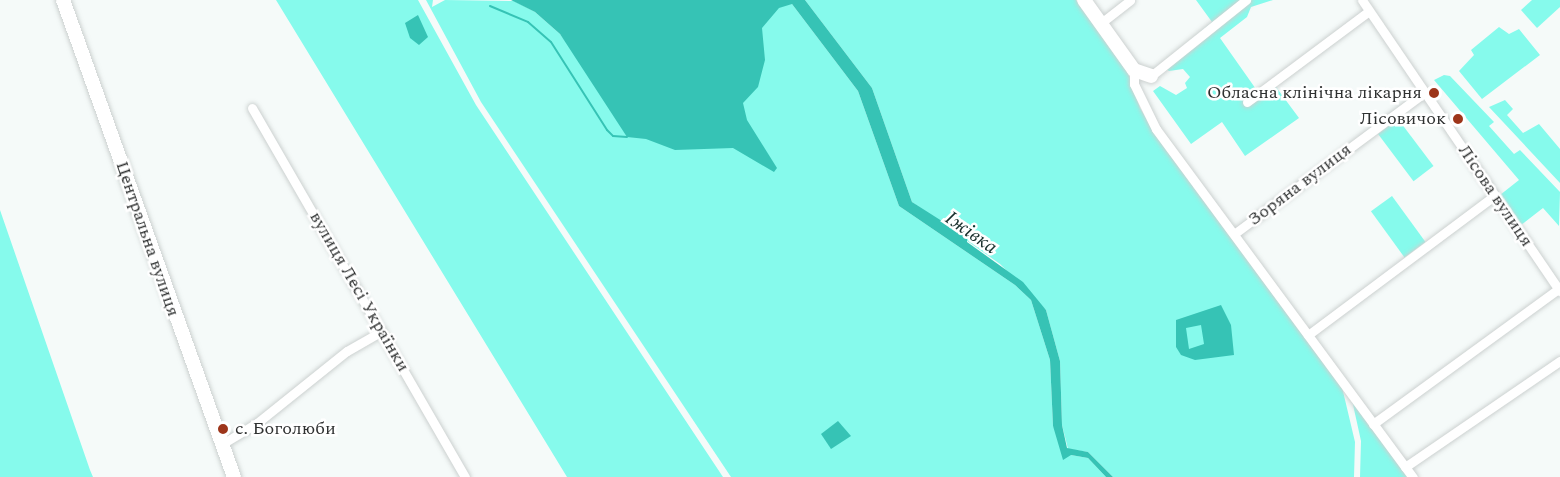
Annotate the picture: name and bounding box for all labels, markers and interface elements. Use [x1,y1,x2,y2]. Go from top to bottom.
place label: Обласна клінічна лікарня [1207,82,1422,104]
marker: Обласна клінічна лікарня [1427,86,1441,100]
place label: Лісовичок [1360,108,1446,130]
marker: Лісовичок [1451,112,1465,126]
street label: Зоряна вулиця [1244,139,1356,231]
street label: Лісова вулиця [1453,141,1537,251]
street label: Центральна вулиця [110,159,184,319]
water label: Іжівка [940,206,1002,260]
street label: вулиця Лесі Українки [304,208,414,376]
place label: с. Боголюби [235,418,336,440]
marker: с. Боголюби [216,422,230,436]

